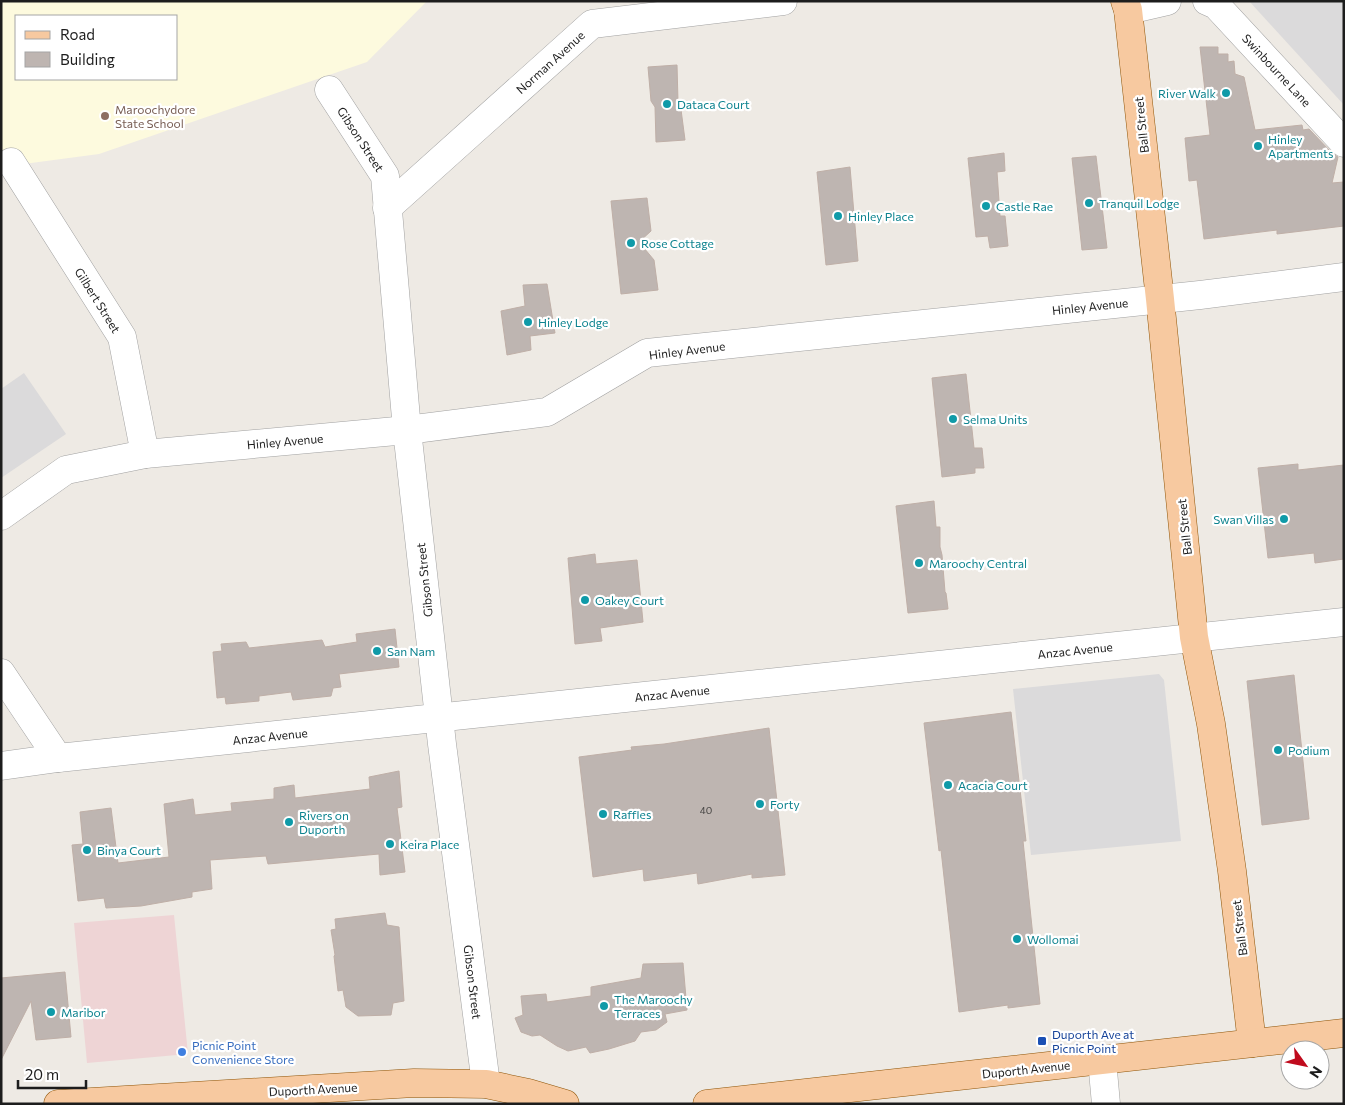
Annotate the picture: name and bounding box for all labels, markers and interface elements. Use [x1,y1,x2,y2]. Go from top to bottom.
legend [15,15,178,80]
text: Road [60,25,95,43]
street label: Norman Avenue [513,28,587,96]
street label: Swinbourne Lane [1240,31,1314,109]
text: Building [60,50,115,68]
place label: River Walk [1158,86,1216,100]
marker: River Walk [1220,87,1232,99]
street label: Ball Street [1131,96,1151,154]
place label: Dataca Court [677,97,750,111]
marker: Dataca Court [661,98,673,110]
place label: Maroochydore State School [115,102,195,130]
street label: Gibson Street [335,104,387,174]
marker: Maroochydore State School [99,110,111,122]
place label: Hinley Apartments [1268,132,1333,160]
marker: Hinley Apartments [1252,140,1264,152]
place label: Tranquil Lodge [1099,196,1179,210]
marker: Tranquil Lodge [1083,197,1095,209]
place label: Castle Rae [996,199,1053,213]
marker: Castle Rae [980,200,992,212]
place label: Hinley Place [848,209,914,223]
marker: Hinley Place [832,210,844,222]
place label: Rose Cottage [641,236,714,250]
marker: Rose Cottage [625,237,637,249]
street label: Gilbert Street [72,265,124,335]
street label: Hinley Avenue [1051,295,1129,317]
place label: Hinley Lodge [538,315,608,329]
marker: Hinley Lodge [522,316,534,328]
street label: Hinley Avenue [648,338,726,362]
place label: Selma Units [963,412,1028,426]
marker: Selma Units [947,413,959,425]
street label: Hinley Avenue [246,431,324,451]
street label: Ball Street [1174,498,1194,556]
place label: Swan Villas [1213,512,1274,526]
marker: Swan Villas [1278,513,1290,525]
street label: Gibson Street [413,542,435,618]
place label: Maroochy Central [929,556,1027,570]
marker: Maroochy Central [913,557,925,569]
place label: Oakey Court [595,593,664,607]
marker: Oakey Court [579,594,591,606]
street label: Anzac Avenue [1037,639,1113,661]
place label: San Nam [387,644,435,658]
marker: San Nam [371,645,383,657]
street label: Anzac Avenue [634,682,710,704]
street label: Anzac Avenue [232,725,308,747]
place label: Podium [1288,743,1330,757]
marker: Podium [1272,744,1284,756]
place label: Acacia Court [958,778,1028,792]
marker: Acacia Court [942,779,954,791]
place label: Forty [770,797,800,811]
marker: Forty [754,798,766,810]
house number: 40 [700,804,712,816]
place label: Raffles [613,807,651,821]
place label: Rivers on Duporth [299,808,349,836]
marker: Raffles [597,808,609,820]
marker: Rivers on Duporth [283,816,295,828]
place label: Keira Place [400,837,459,851]
marker: Keira Place [384,838,396,850]
place label: Binya Court [97,843,161,857]
marker: Binya Court [81,844,93,856]
street label: Ball Street [1229,899,1249,957]
place label: Wollomai [1027,932,1079,946]
marker: Wollomai [1011,933,1023,945]
street label: Gibson Street [462,944,485,1020]
place label: The Maroochy Terraces [614,992,693,1020]
marker: The Maroochy Terraces [598,1000,610,1012]
place label: Maribor [61,1005,106,1019]
marker: Maribor [45,1006,57,1018]
place label: Duporth Ave at Picnic Point [1052,1027,1134,1055]
marker: Duporth Ave at Picnic Point [1036,1035,1048,1047]
place label: Picnic Point Convenience Store [192,1038,294,1066]
north arrow [1280,1040,1330,1090]
marker: Picnic Point Convenience Store [176,1046,188,1058]
street label: Duporth Avenue [981,1057,1071,1081]
scale bar [18,1058,85,1090]
text: N [1306,1063,1326,1081]
text: 20 m [25,1065,59,1083]
street label: Duporth Avenue [268,1080,358,1098]

